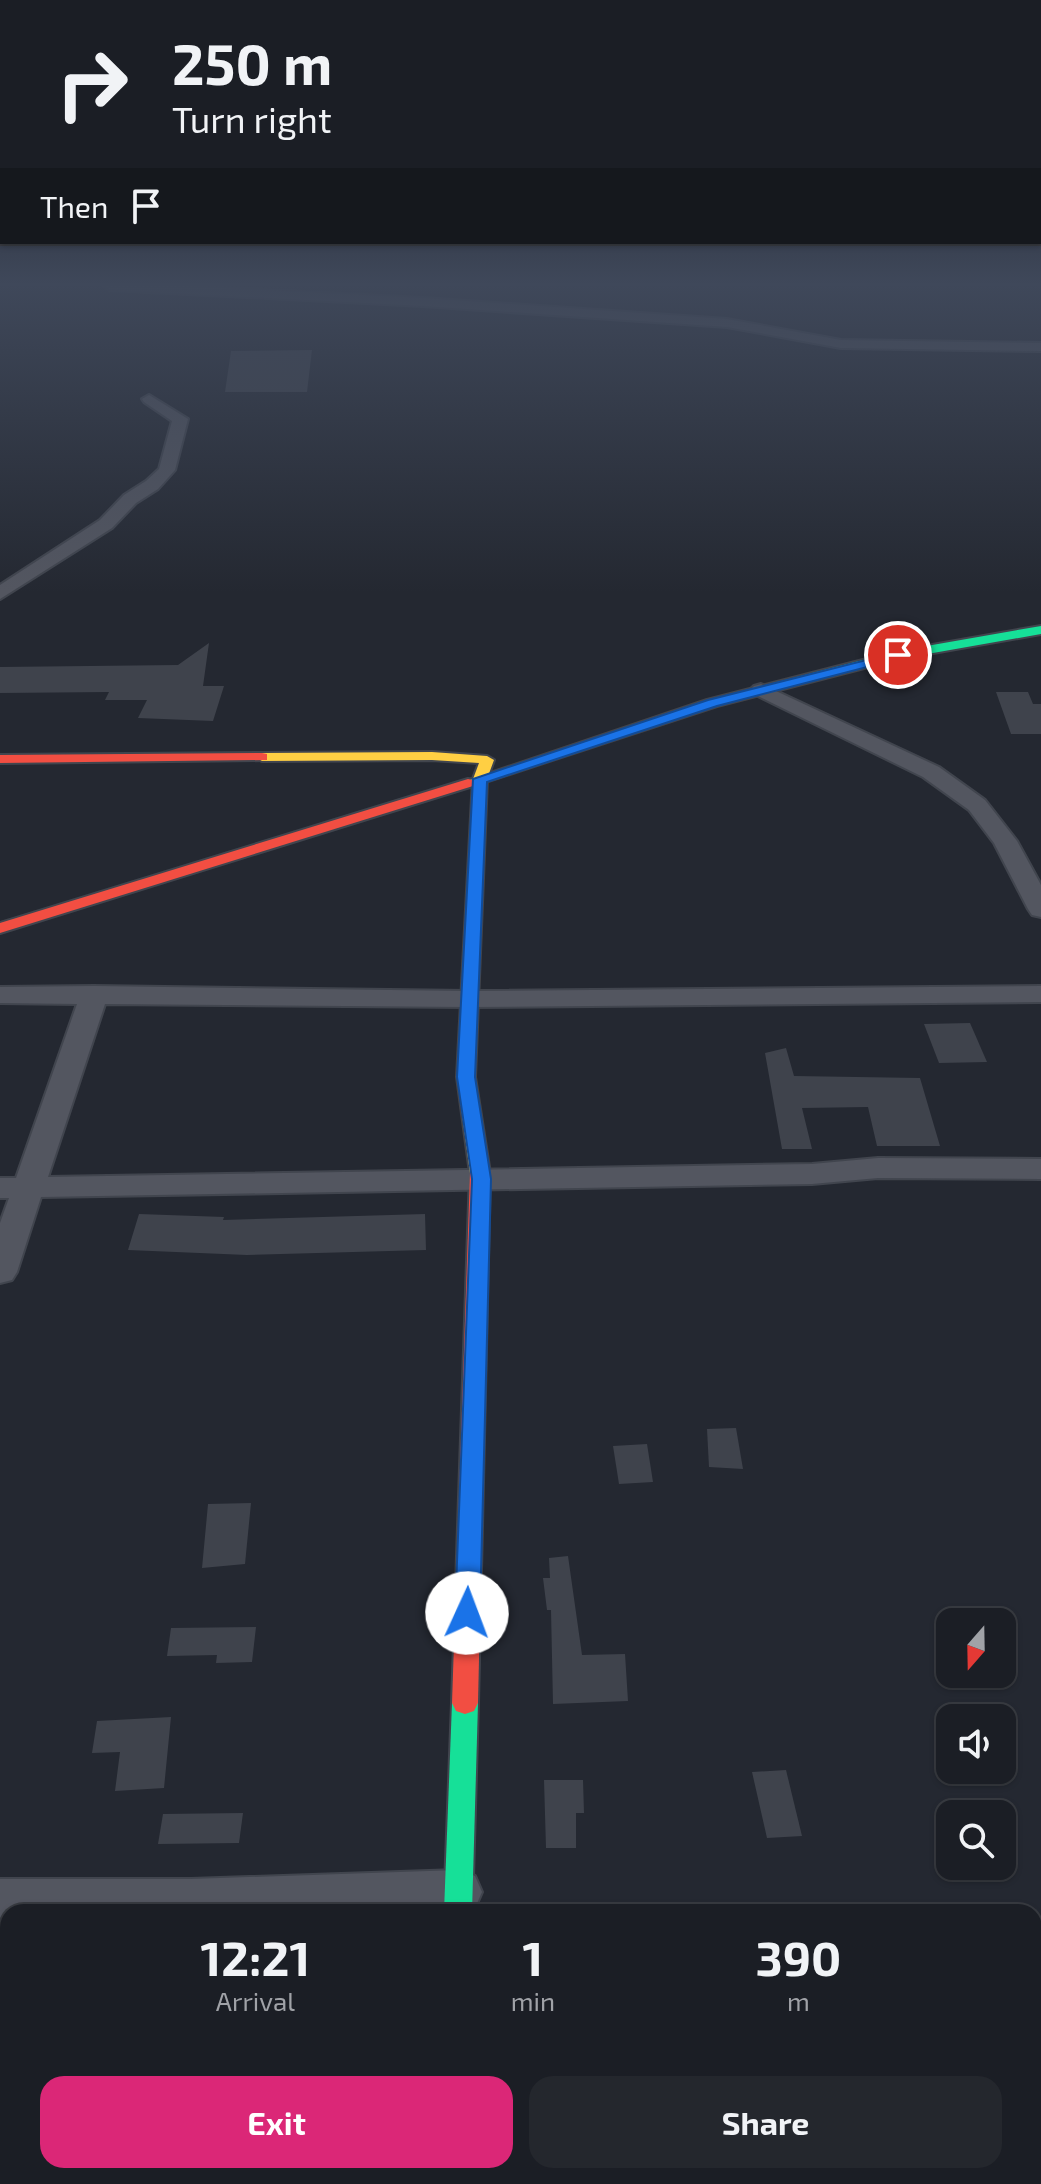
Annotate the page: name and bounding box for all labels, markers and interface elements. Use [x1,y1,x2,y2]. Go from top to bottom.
text: 250 m [172,29,332,96]
icon: right [40,32,144,136]
text: Turn right [172,97,332,140]
icon: arrive [124,184,168,228]
text: Then [40,188,108,224]
pin [864,621,932,689]
icon: arrive [876,633,920,677]
position arrow [425,1571,509,1655]
north arrow [936,1608,1016,1688]
map controls [936,1608,1016,1880]
button: sound [936,1704,1016,1784]
button: search [936,1800,1016,1880]
text: 12:21 [201,1928,310,1986]
text: 1 [522,1928,543,1986]
text: 390 [756,1928,841,1986]
text: Arrival [216,1985,295,2016]
text: min [511,1985,555,2016]
text: m [787,1985,810,2016]
button: Exit [40,2076,513,2168]
button: Share [529,2076,1002,2168]

